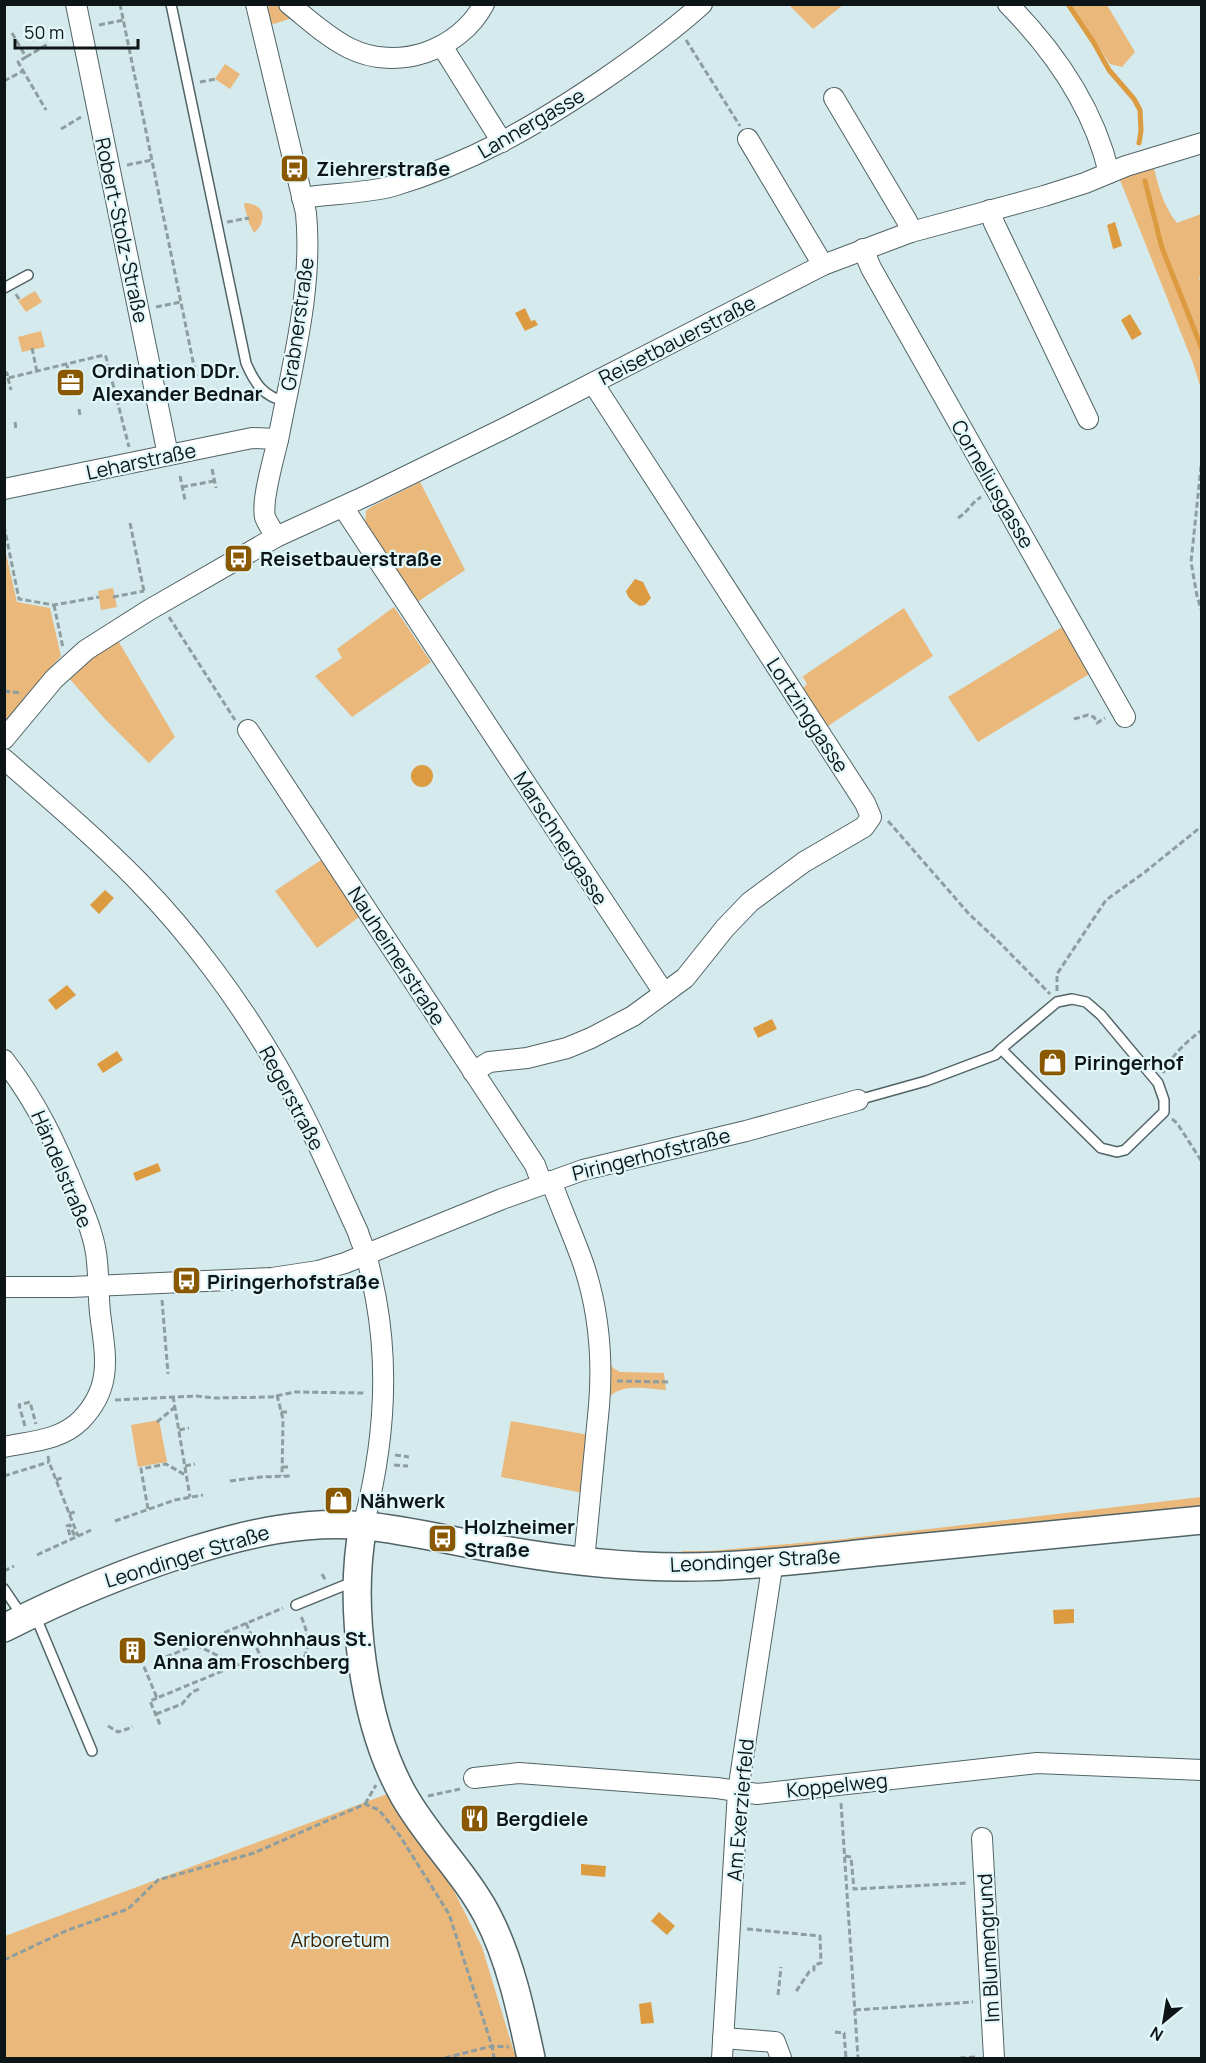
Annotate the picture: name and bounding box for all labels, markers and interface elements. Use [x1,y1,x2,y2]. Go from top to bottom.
scale bar [15,12,138,50]
text: 50 m [24,20,64,44]
street label: Lannergasse [473,82,589,164]
street label: Robert-Stolz-Straße [89,135,155,325]
bus stop icon: Ziehrerstraße [279,152,311,184]
place label: Ziehrerstraße [316,155,450,182]
street label: Grabnerstraße [274,256,320,392]
street label: Reisetbauerstraße [594,289,760,391]
place label: Ordination DDr. Alexander Bednar [92,357,263,407]
office icon: Ordination DDr. Alexander Bednar [55,366,87,398]
street label: Corneliusgasse [945,415,1041,553]
street label: Leharstraße [84,436,198,486]
bus stop icon: Reisetbauerstraße [223,542,255,574]
place label: Reisetbauerstraße [260,545,442,572]
street label: Lortzinggasse [761,652,855,778]
street label: Marschnergasse [508,766,614,910]
street label: Nauheimerstraße [342,881,452,1031]
street label: Regerstraße [253,1041,331,1155]
shop icon: Piringerhof [1037,1046,1069,1078]
place label: Piringerhof [1074,1049,1184,1076]
street label: Händelstraße [25,1106,99,1232]
street label: Piringerhofstraße [569,1121,733,1187]
bus stop icon: Piringerhofstraße [170,1265,202,1297]
place label: Piringerhofstraße [207,1268,380,1295]
shop icon: Nähwerk [323,1484,355,1516]
place label: Nähwerk [360,1487,446,1514]
place label: Holzheimer Straße [464,1513,575,1563]
street label: Leondinger Straße [101,1518,273,1594]
bus stop icon: Holzheimer Straße [427,1522,459,1554]
street label: Leondinger Straße [669,1542,841,1578]
place label: Seniorenwohnhaus St. Anna am Froschberg [153,1625,373,1675]
building icon: Seniorenwohnhaus St. Anna am Froschberg [116,1634,148,1666]
street label: Am Exerzierfeld [720,1738,760,1882]
street label: Koppelweg [785,1766,889,1804]
restaurant icon: Bergdiele [459,1802,491,1834]
place label: Bergdiele [496,1805,588,1832]
street label: Im Blumengrund [971,1873,1005,2023]
park label: Arboretum [290,1926,390,1953]
north arrow [1134,1991,1194,2051]
text: N [1146,2022,1167,2046]

